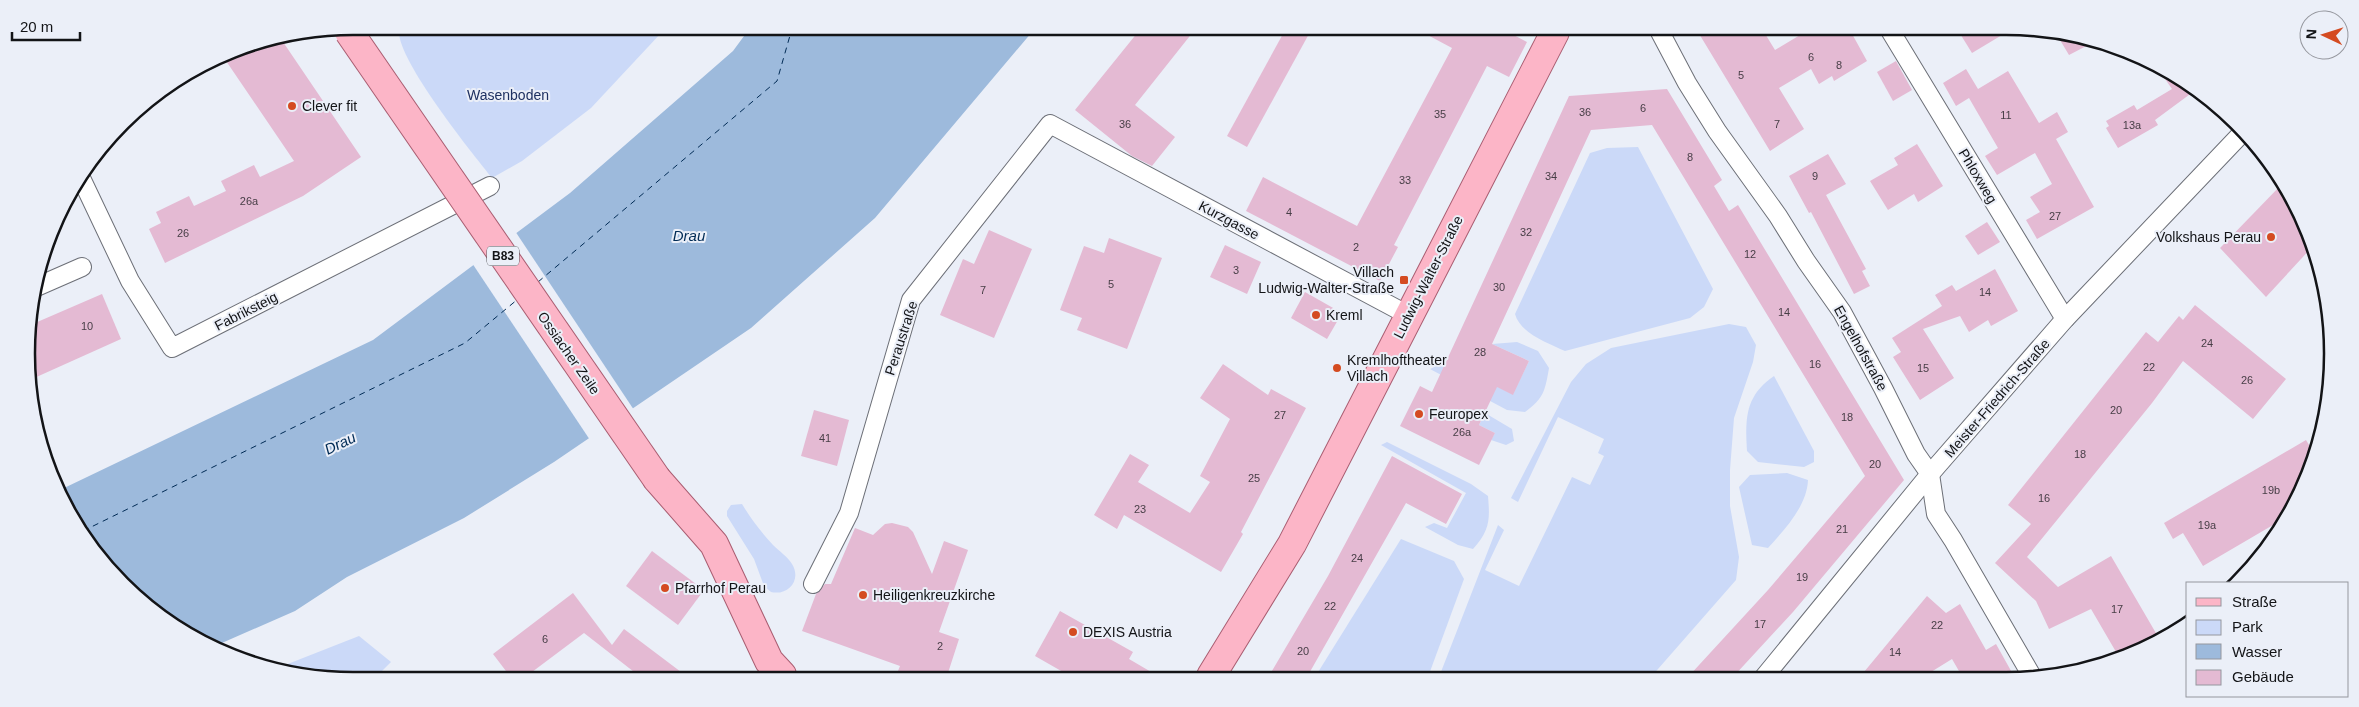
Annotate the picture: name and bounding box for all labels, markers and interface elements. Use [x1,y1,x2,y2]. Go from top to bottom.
scale bar [12,10,80,42]
north arrow [2299,10,2349,60]
text: 20 m [20,18,53,35]
text: N [2303,28,2319,40]
house number: 6 [1808,51,1814,63]
house number: 8 [1836,59,1842,71]
house number: 5 [1738,69,1744,81]
park label: Wasenboden [467,87,549,103]
place label: Clever fit [302,98,357,114]
marker: Clever fit [286,100,298,112]
house number: 6 [1640,102,1646,114]
house number: 36 [1579,106,1591,118]
house number: 35 [1434,108,1446,120]
house number: 11 [2000,109,2012,121]
house number: 36 [1119,118,1131,130]
house number: 7 [1774,118,1780,130]
house number: 13a [2123,119,2142,131]
street label: Phloxweg [1956,146,2000,206]
house number: 8 [1687,151,1693,163]
house number: 34 [1545,170,1557,182]
house number: 9 [1812,170,1818,182]
house number: 33 [1399,174,1411,186]
house number: 26a [240,195,259,207]
street label: Kurzgasse [1196,197,1262,243]
house number: 4 [1286,206,1292,218]
house number: 27 [2049,210,2061,222]
street label: Ludwig-Walter-Straße [1390,213,1466,341]
house number: 32 [1520,226,1532,238]
house number: 26 [177,227,189,239]
water label: Drau [673,227,706,244]
place label: Volkshaus Perau [2156,229,2261,245]
marker: Volkshaus Perau [2265,231,2277,243]
house number: 2 [1353,241,1359,253]
road number: B83 [487,247,519,266]
house number: 12 [1744,248,1756,260]
house number: 3 [1233,264,1239,276]
place label: Villach Ludwig-Walter-Straße [1258,264,1394,296]
marker: Villach Ludwig-Walter-Straße [1398,274,1410,286]
house number: 5 [1108,278,1114,290]
house number: 30 [1493,281,1505,293]
house number: 7 [980,284,986,296]
house number: 14 [1979,286,1991,298]
street label: Fabriksteig [212,288,280,334]
street label: Peraustraße [881,299,921,377]
street label: Engelhofstraße [1831,303,1891,394]
house number: 14 [1778,306,1790,318]
place label: Kreml [1326,307,1363,323]
street label: Ossiacher Zeile [535,309,604,398]
marker: Kreml [1310,309,1322,321]
house number: 10 [81,320,93,332]
street label: Meister-Friedrich-Straße [1941,335,2053,460]
house number: 24 [2201,337,2213,349]
house number: 28 [1474,346,1486,358]
place label: Kremlhoftheater Villach [1347,352,1447,384]
house number: 16 [1809,358,1821,370]
house number: 22 [2143,361,2155,373]
marker: Kremlhoftheater Villach [1331,362,1343,374]
house number: 15 [1917,362,1929,374]
house number: 26 [2241,374,2253,386]
house number: 20 [2110,404,2122,416]
place label: Feuropex [1429,406,1488,422]
marker: Feuropex [1413,408,1425,420]
house number: 27 [1274,409,1286,421]
house number: 18 [1841,411,1853,423]
house number: 26a [1453,426,1472,438]
water label: Drau [322,428,359,458]
house number: 41 [819,432,831,444]
house number: 18 [2074,448,2086,460]
house number: 20 [1869,458,1881,470]
house number: 25 [1248,472,1260,484]
house number: 19b [2262,484,2280,496]
house number: 16 [2038,492,2050,504]
house number: 23 [1134,503,1146,515]
house number: 19a [2198,519,2217,531]
house number: 21 [1836,523,1848,535]
house number: 24 [1351,552,1363,564]
house number: 19 [1796,571,1808,583]
place label: Pfarrhof Perau [675,580,766,596]
marker: Pfarrhof Perau [659,582,671,594]
legend [2186,582,2349,697]
place label: Heiligenkreuzkirche [873,587,995,603]
marker: Heiligenkreuzkirche [857,589,869,601]
text: Straße [2232,593,2277,610]
house number: 22 [1324,600,1336,612]
house number: 17 [2111,603,2123,615]
house number: 17 [1754,618,1766,630]
text: Park [2232,618,2263,635]
house number: 22 [1931,619,1943,631]
place label: DEXIS Austria [1083,624,1172,640]
marker: DEXIS Austria [1067,626,1079,638]
house number: 6 [542,633,548,645]
house number: 2 [937,640,943,652]
text: Wasser [2232,643,2282,660]
house number: 20 [1297,645,1309,657]
house number: 14 [1889,646,1901,658]
text: Gebäude [2232,668,2294,685]

